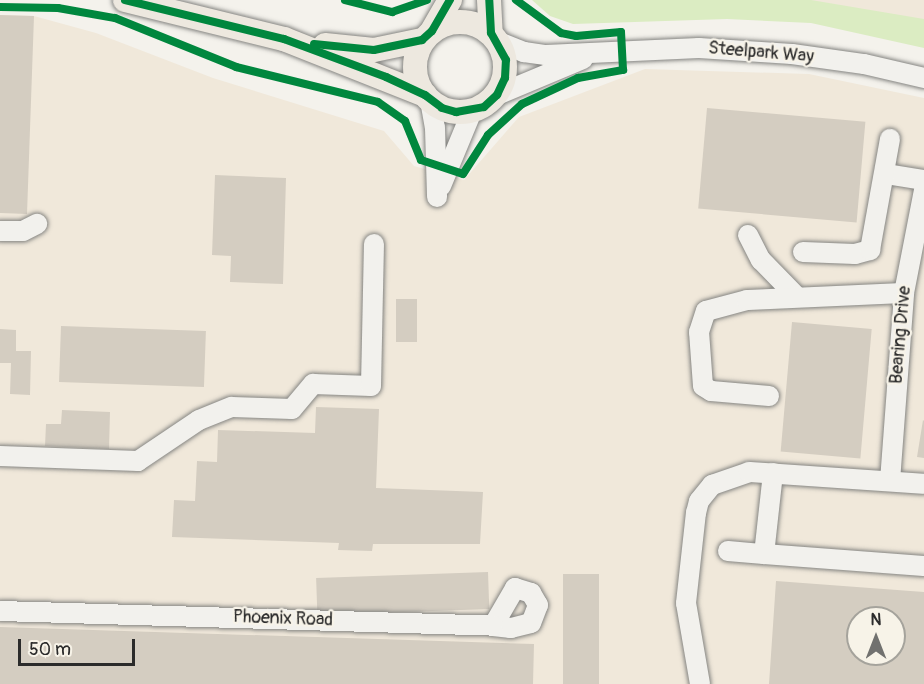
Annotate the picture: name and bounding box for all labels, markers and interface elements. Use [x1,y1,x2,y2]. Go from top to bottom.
street label: Steelpark Way [707,38,815,68]
street label: Bearing Drive [886,285,916,385]
street label: Phoenix Road [233,606,333,632]
north arrow [846,606,906,666]
text: N [871,610,881,630]
scale bar [21,627,138,665]
text: 50 m [29,638,71,661]

